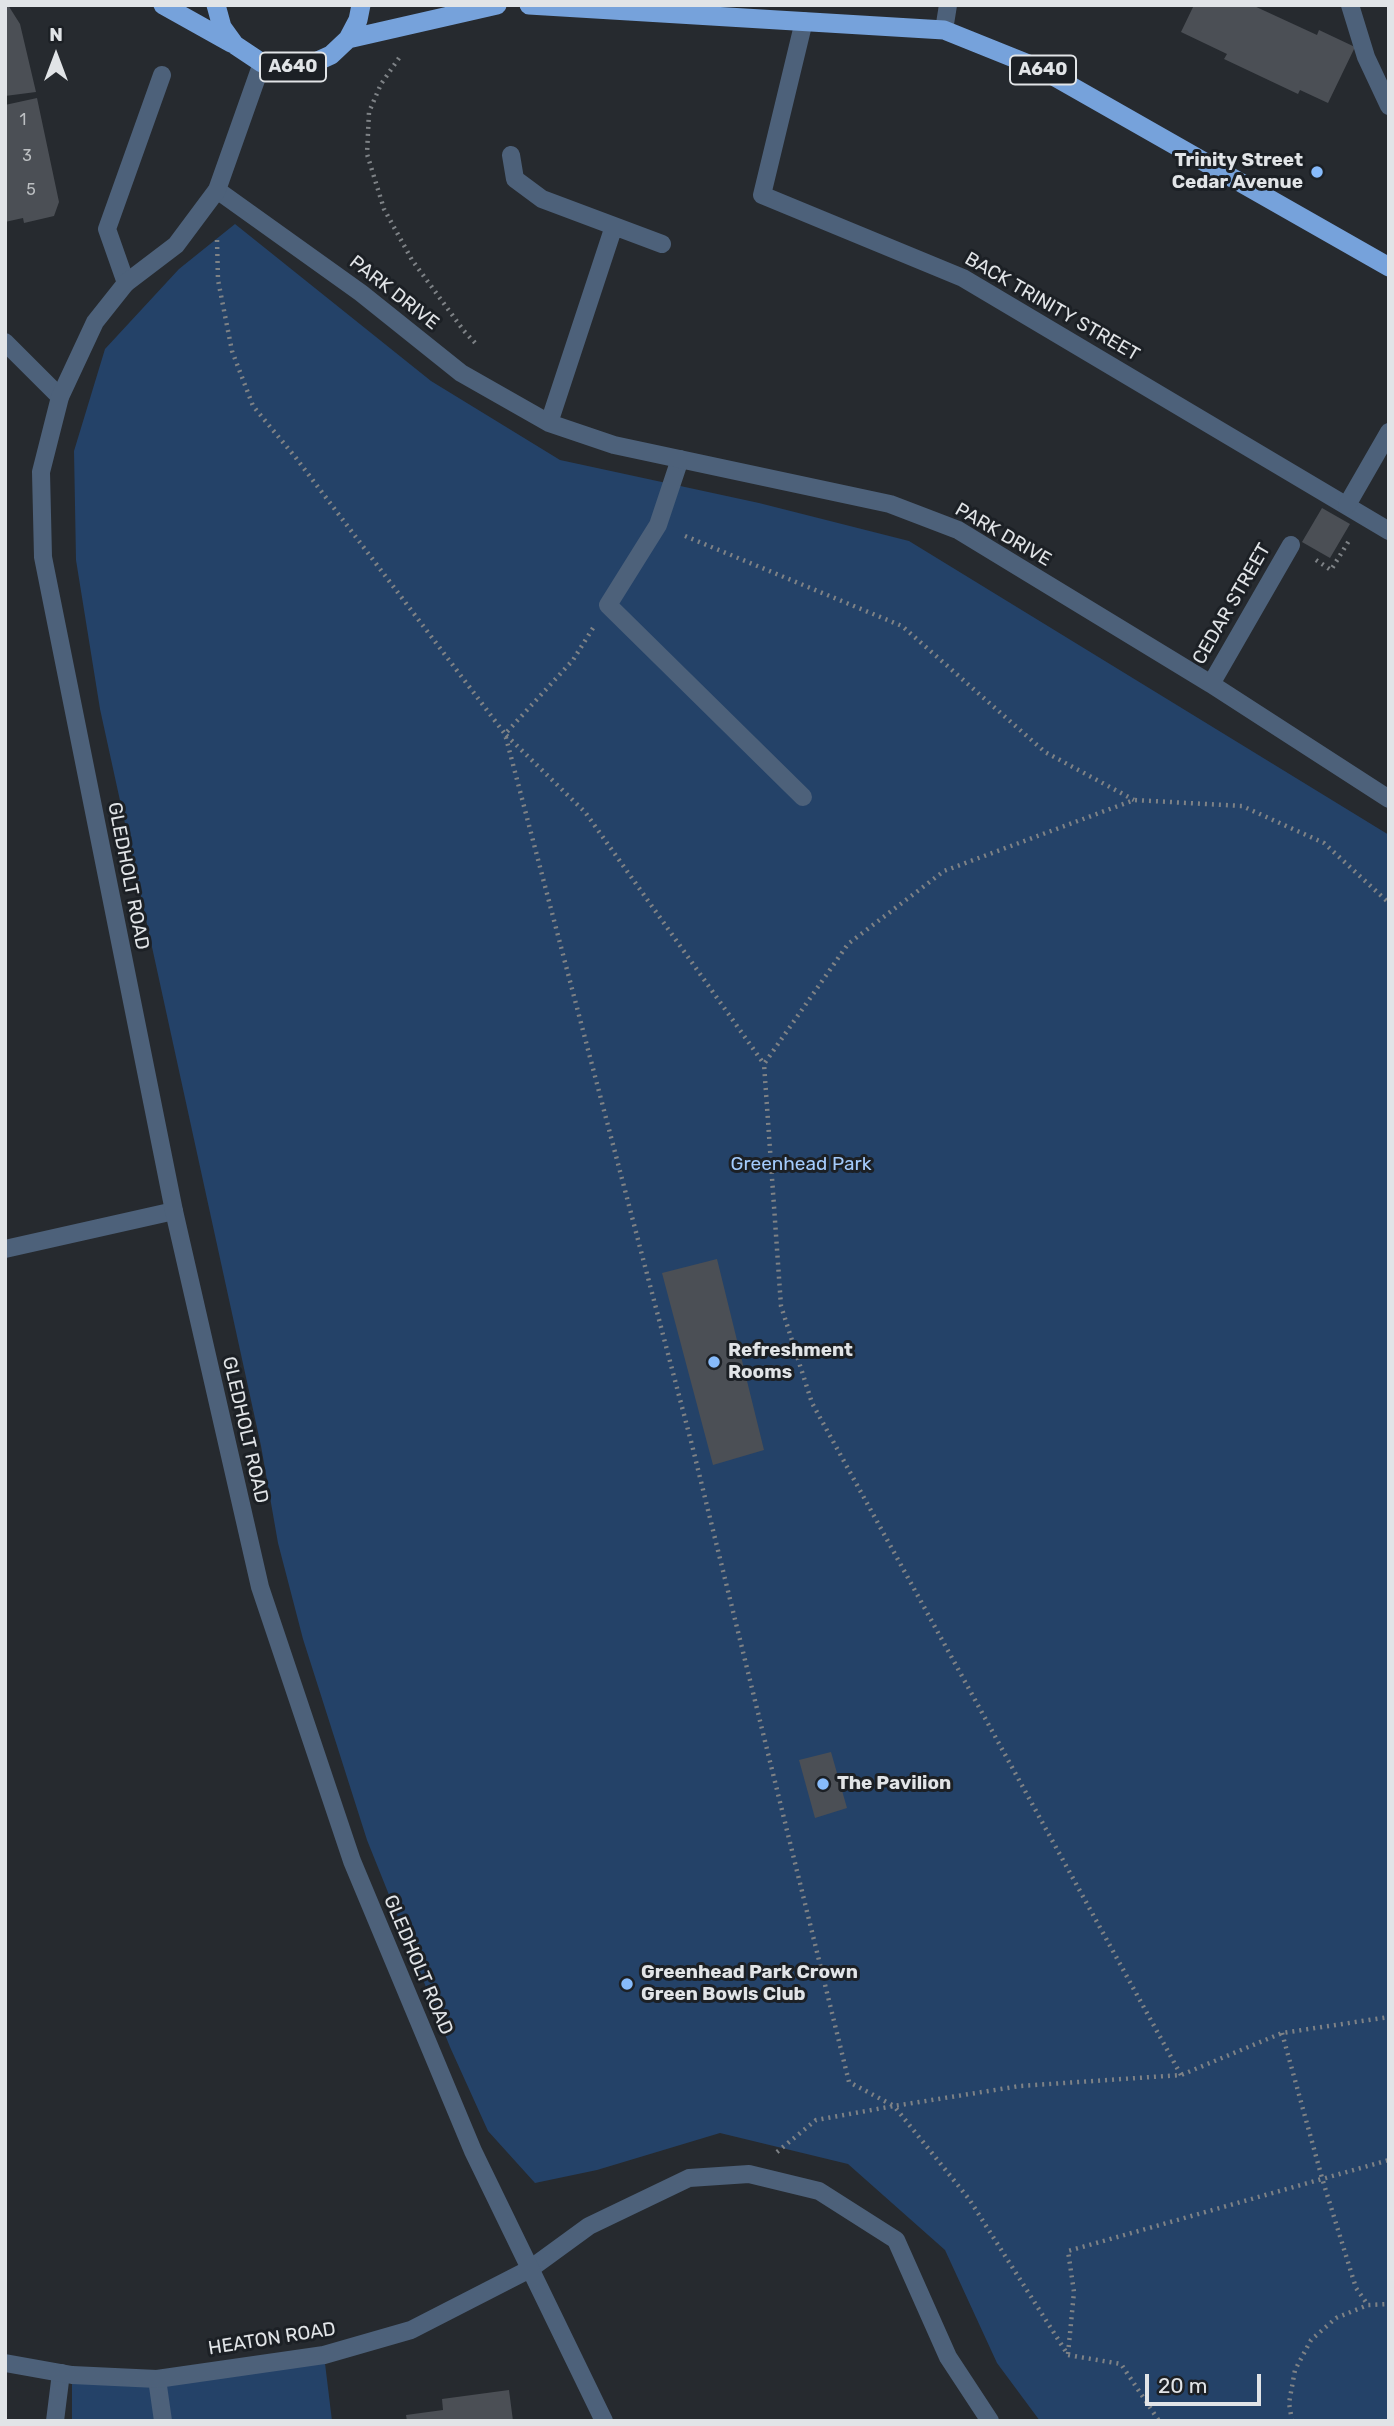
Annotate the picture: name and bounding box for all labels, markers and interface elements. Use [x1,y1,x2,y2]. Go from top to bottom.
north arrow [21,21,91,91]
text: N [49,23,63,46]
road number: A640 [260,52,326,82]
road number: A640 [1010,56,1076,84]
house number: 1 [20,110,26,130]
house number: 3 [22,146,32,166]
place label: Trinity Street Cedar Avenue [1172,150,1303,194]
marker: Trinity Street Cedar Avenue [1309,164,1325,180]
house number: 5 [26,180,36,200]
street label: BACK TRINITY STREET [961,248,1143,366]
street label: PARK DRIVE [345,251,443,335]
street label: PARK DRIVE [951,498,1055,572]
street label: CEDAR STREET [1188,539,1276,669]
street label: GLEDHOLT ROAD [103,800,153,952]
park label: Greenhead Park [731,1154,871,1176]
place label: Refreshment Rooms [728,1340,853,1384]
marker: Refreshment Rooms [706,1354,722,1370]
street label: GLEDHOLT ROAD [217,1355,273,1505]
place label: The Pavilion [837,1773,951,1795]
marker: The Pavilion [815,1776,831,1792]
street label: GLEDHOLT ROAD [378,1892,458,2038]
place label: Greenhead Park Crown Green Bowls Club [641,1962,858,2006]
marker: Greenhead Park Crown Green Bowls Club [619,1976,635,1992]
street label: HEATON ROAD [207,2318,337,2360]
scale bar [1149,2360,1264,2404]
text: 20 m [1158,2373,1207,2398]

